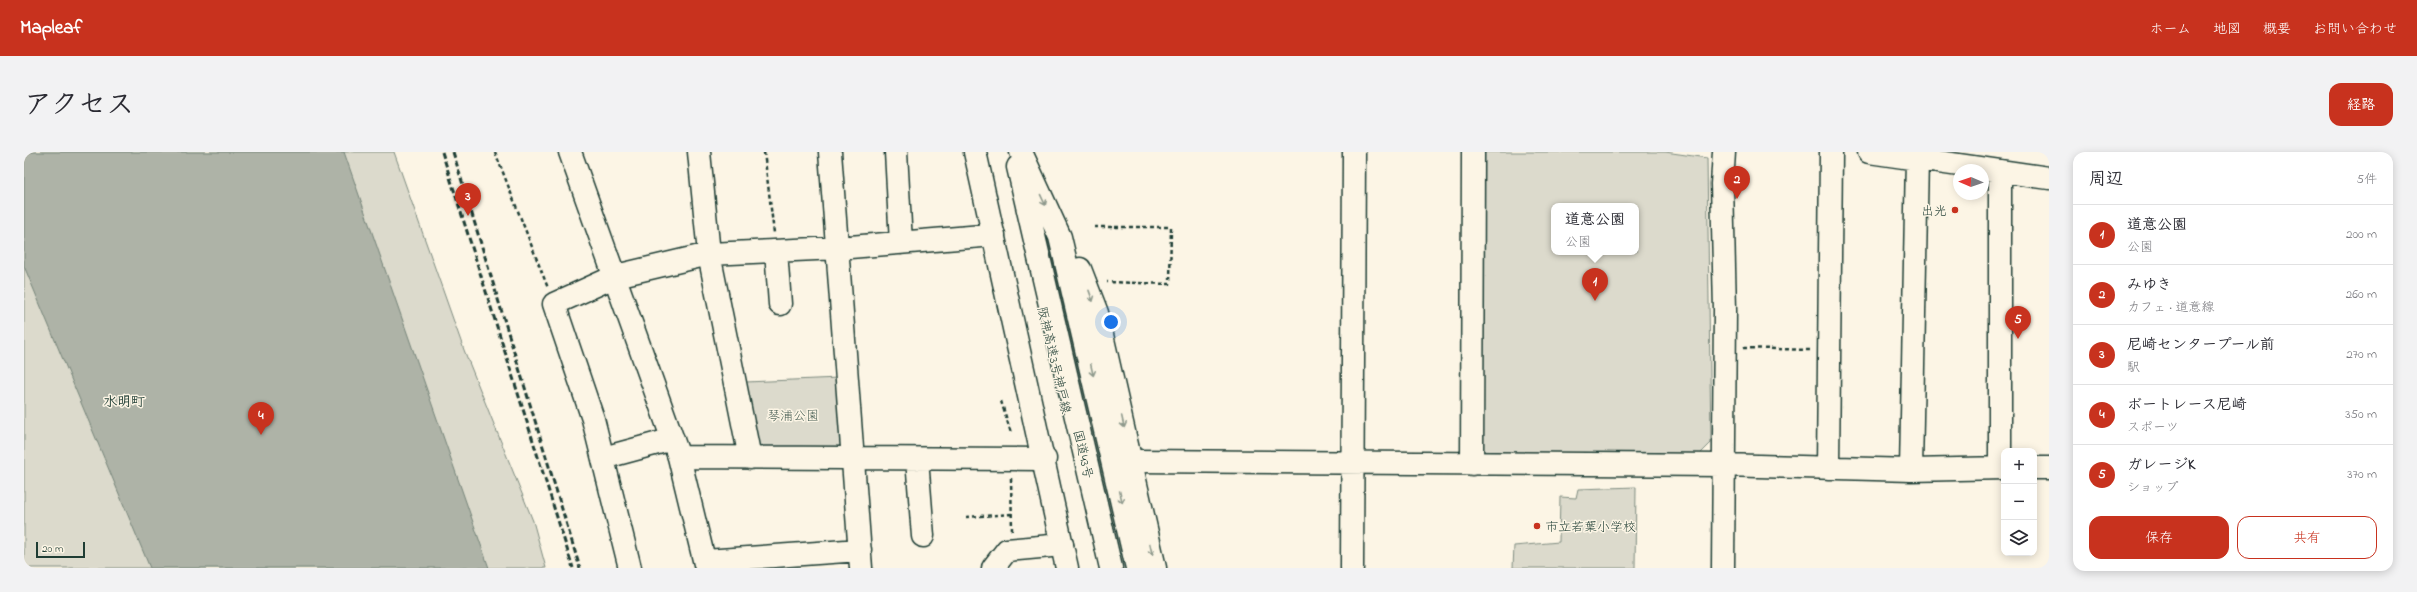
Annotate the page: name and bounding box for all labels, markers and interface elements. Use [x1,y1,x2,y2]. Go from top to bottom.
text: Mapleaf [20,15,82,42]
text: ホーム [2150,19,2191,40]
text: 地図 [2213,19,2241,40]
text: 概要 [2263,19,2291,40]
text: お問い合わせ [2313,19,2397,40]
button: 経路 [2329,83,2393,126]
text: アクセス [24,86,134,127]
north arrow [1953,164,1989,200]
pin: 2 [1724,166,1750,199]
text: 周辺 [2089,167,2123,192]
text: 5件 [2357,170,2377,189]
pin: 3 [455,183,481,216]
one-way arrow [1040,194,1048,206]
place label: 出光 [1921,202,1947,221]
popup [1551,203,1639,255]
marker: 出光 [1950,205,1960,215]
text: 道意公園 [1565,209,1625,231]
text: 道意公園 [2127,214,2187,236]
text: 1 [2100,225,2104,244]
text: 200 m [2346,225,2377,244]
text: 公園 [1565,233,1591,252]
text: 公園 [2127,238,2153,257]
pin: 1 [1582,268,1608,301]
text: みゆき [2127,274,2172,296]
text: 2 [2099,285,2105,304]
text: 260 m [2346,285,2377,304]
one-way arrow [1088,290,1095,303]
text: カフェ · 道意線 [2127,298,2214,317]
street label: 阪神高速3号神戸線 [1032,305,1075,417]
pin: 5 [2005,306,2031,339]
your location [1101,312,1121,332]
text: 尼崎センタープール前 [2127,334,2275,356]
text: 3 [2099,345,2105,364]
text: 270 m [2346,345,2377,364]
text: 駅 [2127,358,2140,377]
one-way arrow [1089,363,1097,376]
district label: 水明町 [103,392,145,413]
text: ボートレース尼崎 [2127,394,2247,416]
pin: 4 [248,402,274,435]
text: 4 [2099,405,2105,424]
text: 350 m [2345,405,2377,424]
park label: 琴浦公園 [767,407,819,426]
one-way arrow [1119,416,1127,429]
text: スポーツ [2127,418,2179,437]
street label: 国道43号 [1068,428,1097,481]
map controls [2001,448,2037,556]
button: + [2001,448,2037,484]
text: ガレージK [2127,454,2195,476]
text: 5 [2098,465,2106,484]
text: 370 m [2347,465,2377,484]
text: ショップ [2127,478,2178,497]
button: − [2001,484,2037,520]
one-way arrow [1117,490,1125,503]
button: 保存 [2089,516,2229,559]
button: 共有 [2237,516,2377,559]
place label: 市立若葉小学校 [1545,518,1636,537]
button: layers [2001,520,2037,556]
marker: 市立若葉小学校 [1532,521,1542,531]
scale bar [36,540,85,559]
text: 20 m [42,541,64,557]
one-way arrow [1148,542,1156,555]

